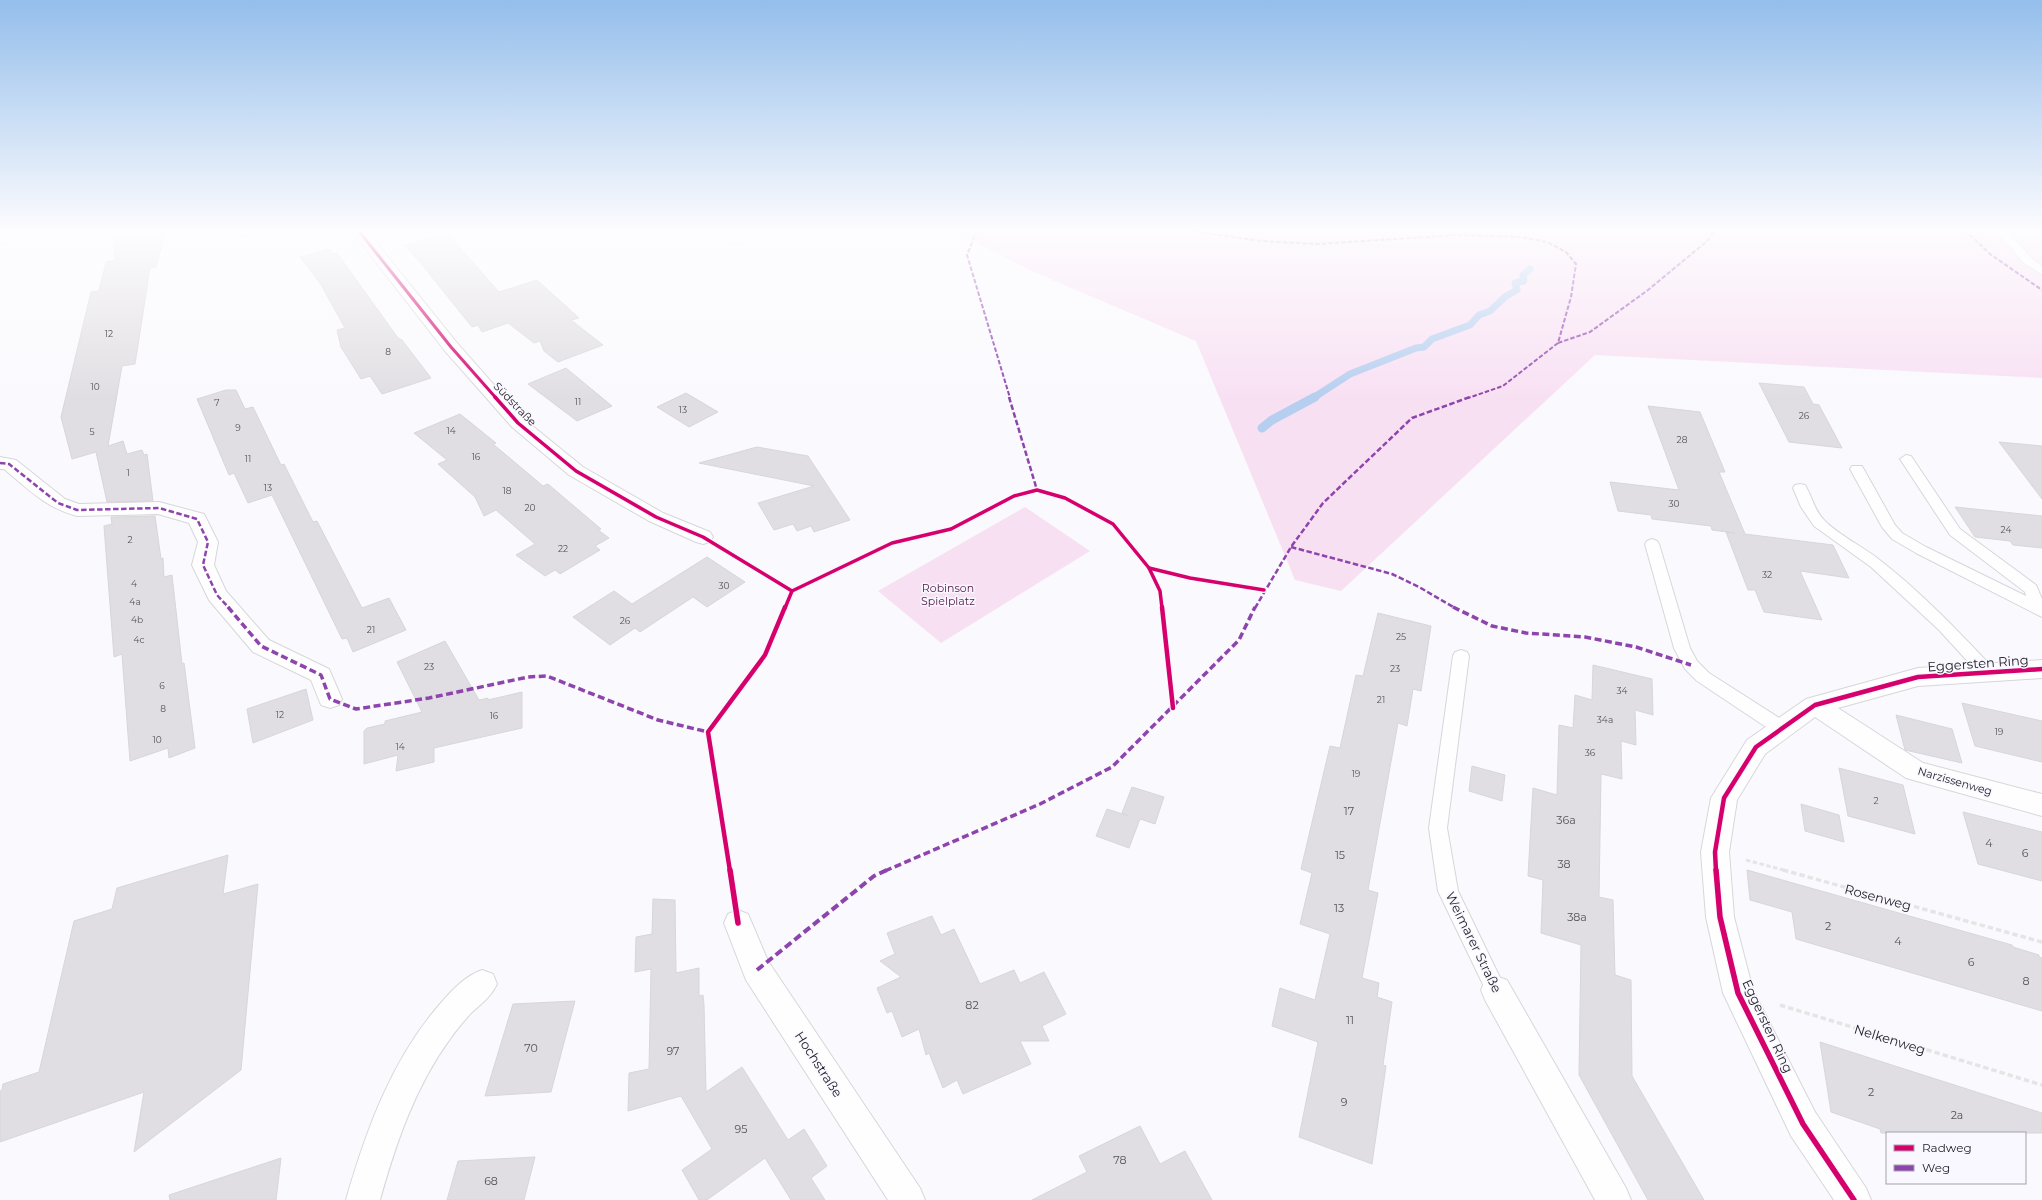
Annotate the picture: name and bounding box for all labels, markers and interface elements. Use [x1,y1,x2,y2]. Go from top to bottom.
house number: 12 [105,328,113,339]
house number: 8 [385,346,391,357]
street label: Südstraße [491,379,540,429]
house number: 10 [90,381,100,392]
house number: 11 [575,396,581,407]
house number: 7 [214,397,220,408]
house number: 13 [679,404,687,415]
house number: 26 [1799,410,1810,421]
house number: 9 [235,422,241,433]
house number: 14 [446,425,456,436]
house number: 5 [89,426,95,437]
house number: 28 [1677,434,1688,445]
house number: 16 [472,451,481,462]
house number: 11 [245,453,251,464]
house number: 1 [126,467,130,478]
house number: 13 [264,482,272,493]
house number: 18 [503,485,512,496]
house number: 30 [1668,498,1680,509]
house number: 20 [524,502,536,513]
house number: 24 [2001,524,2011,535]
house number: 2 [127,534,133,545]
house number: 22 [558,543,568,554]
house number: 32 [1762,569,1772,580]
house number: 4 [131,578,137,589]
house number: 30 [718,580,730,591]
park label: Robinson Spielplatz [921,581,975,608]
house number: 4a [129,596,141,607]
house number: 4b [131,614,143,625]
house number: 26 [620,615,631,626]
house number: 21 [367,624,375,635]
house number: 25 [1396,631,1406,642]
house number: 4c [133,634,145,645]
street label: Eggersten Ring [1927,651,2029,675]
house number: 23 [424,661,434,672]
house number: 23 [1390,663,1400,674]
house number: 6 [159,680,165,691]
house number: 34 [1616,685,1628,696]
house number: 21 [1377,694,1385,705]
house number: 8 [160,703,166,714]
house number: 12 [276,709,284,720]
house number: 16 [490,710,499,721]
house number: 34a [1597,714,1613,725]
house number: 19 [1995,726,2004,737]
house number: 10 [152,734,162,745]
house number: 14 [395,741,405,752]
house number: 36 [1585,747,1596,758]
street label: Narzissenweg [1916,764,1994,798]
house number: 19 [1352,768,1361,779]
house number: 2 [1873,795,1879,806]
house number: 17 [1344,804,1354,818]
house number: 36a [1556,813,1576,827]
house number: 4 [1985,836,1993,850]
house number: 6 [2022,846,2029,860]
house number: 15 [1335,848,1345,862]
house number: 38 [1557,857,1571,871]
street label: Rosenweg [1843,880,1913,914]
street label: Weimarer Straße [1443,889,1505,995]
house number: 13 [1334,901,1344,915]
house number: 38a [1567,910,1587,924]
house number: 2 [1825,919,1831,933]
house number: 4 [1894,934,1902,948]
house number: 6 [1968,955,1975,969]
house number: 8 [2022,974,2030,988]
street label: Eggersten Ring [1739,977,1797,1075]
house number: 82 [965,998,979,1012]
house number: 11 [1346,1013,1354,1027]
street label: Nelkenweg [1852,1021,1928,1057]
street label: Hochstraße [792,1028,846,1100]
house number: 70 [524,1041,538,1055]
house number: 97 [666,1044,680,1058]
house number: 2 [1868,1085,1874,1099]
house number: 9 [1341,1095,1348,1109]
house number: 2a [1951,1108,1963,1122]
house number: 95 [735,1122,747,1136]
legend [1886,1132,2026,1184]
text: Radweg [1922,1140,1972,1155]
house number: 78 [1113,1153,1127,1167]
text: Weg [1922,1160,1950,1175]
house number: 68 [484,1174,498,1188]

